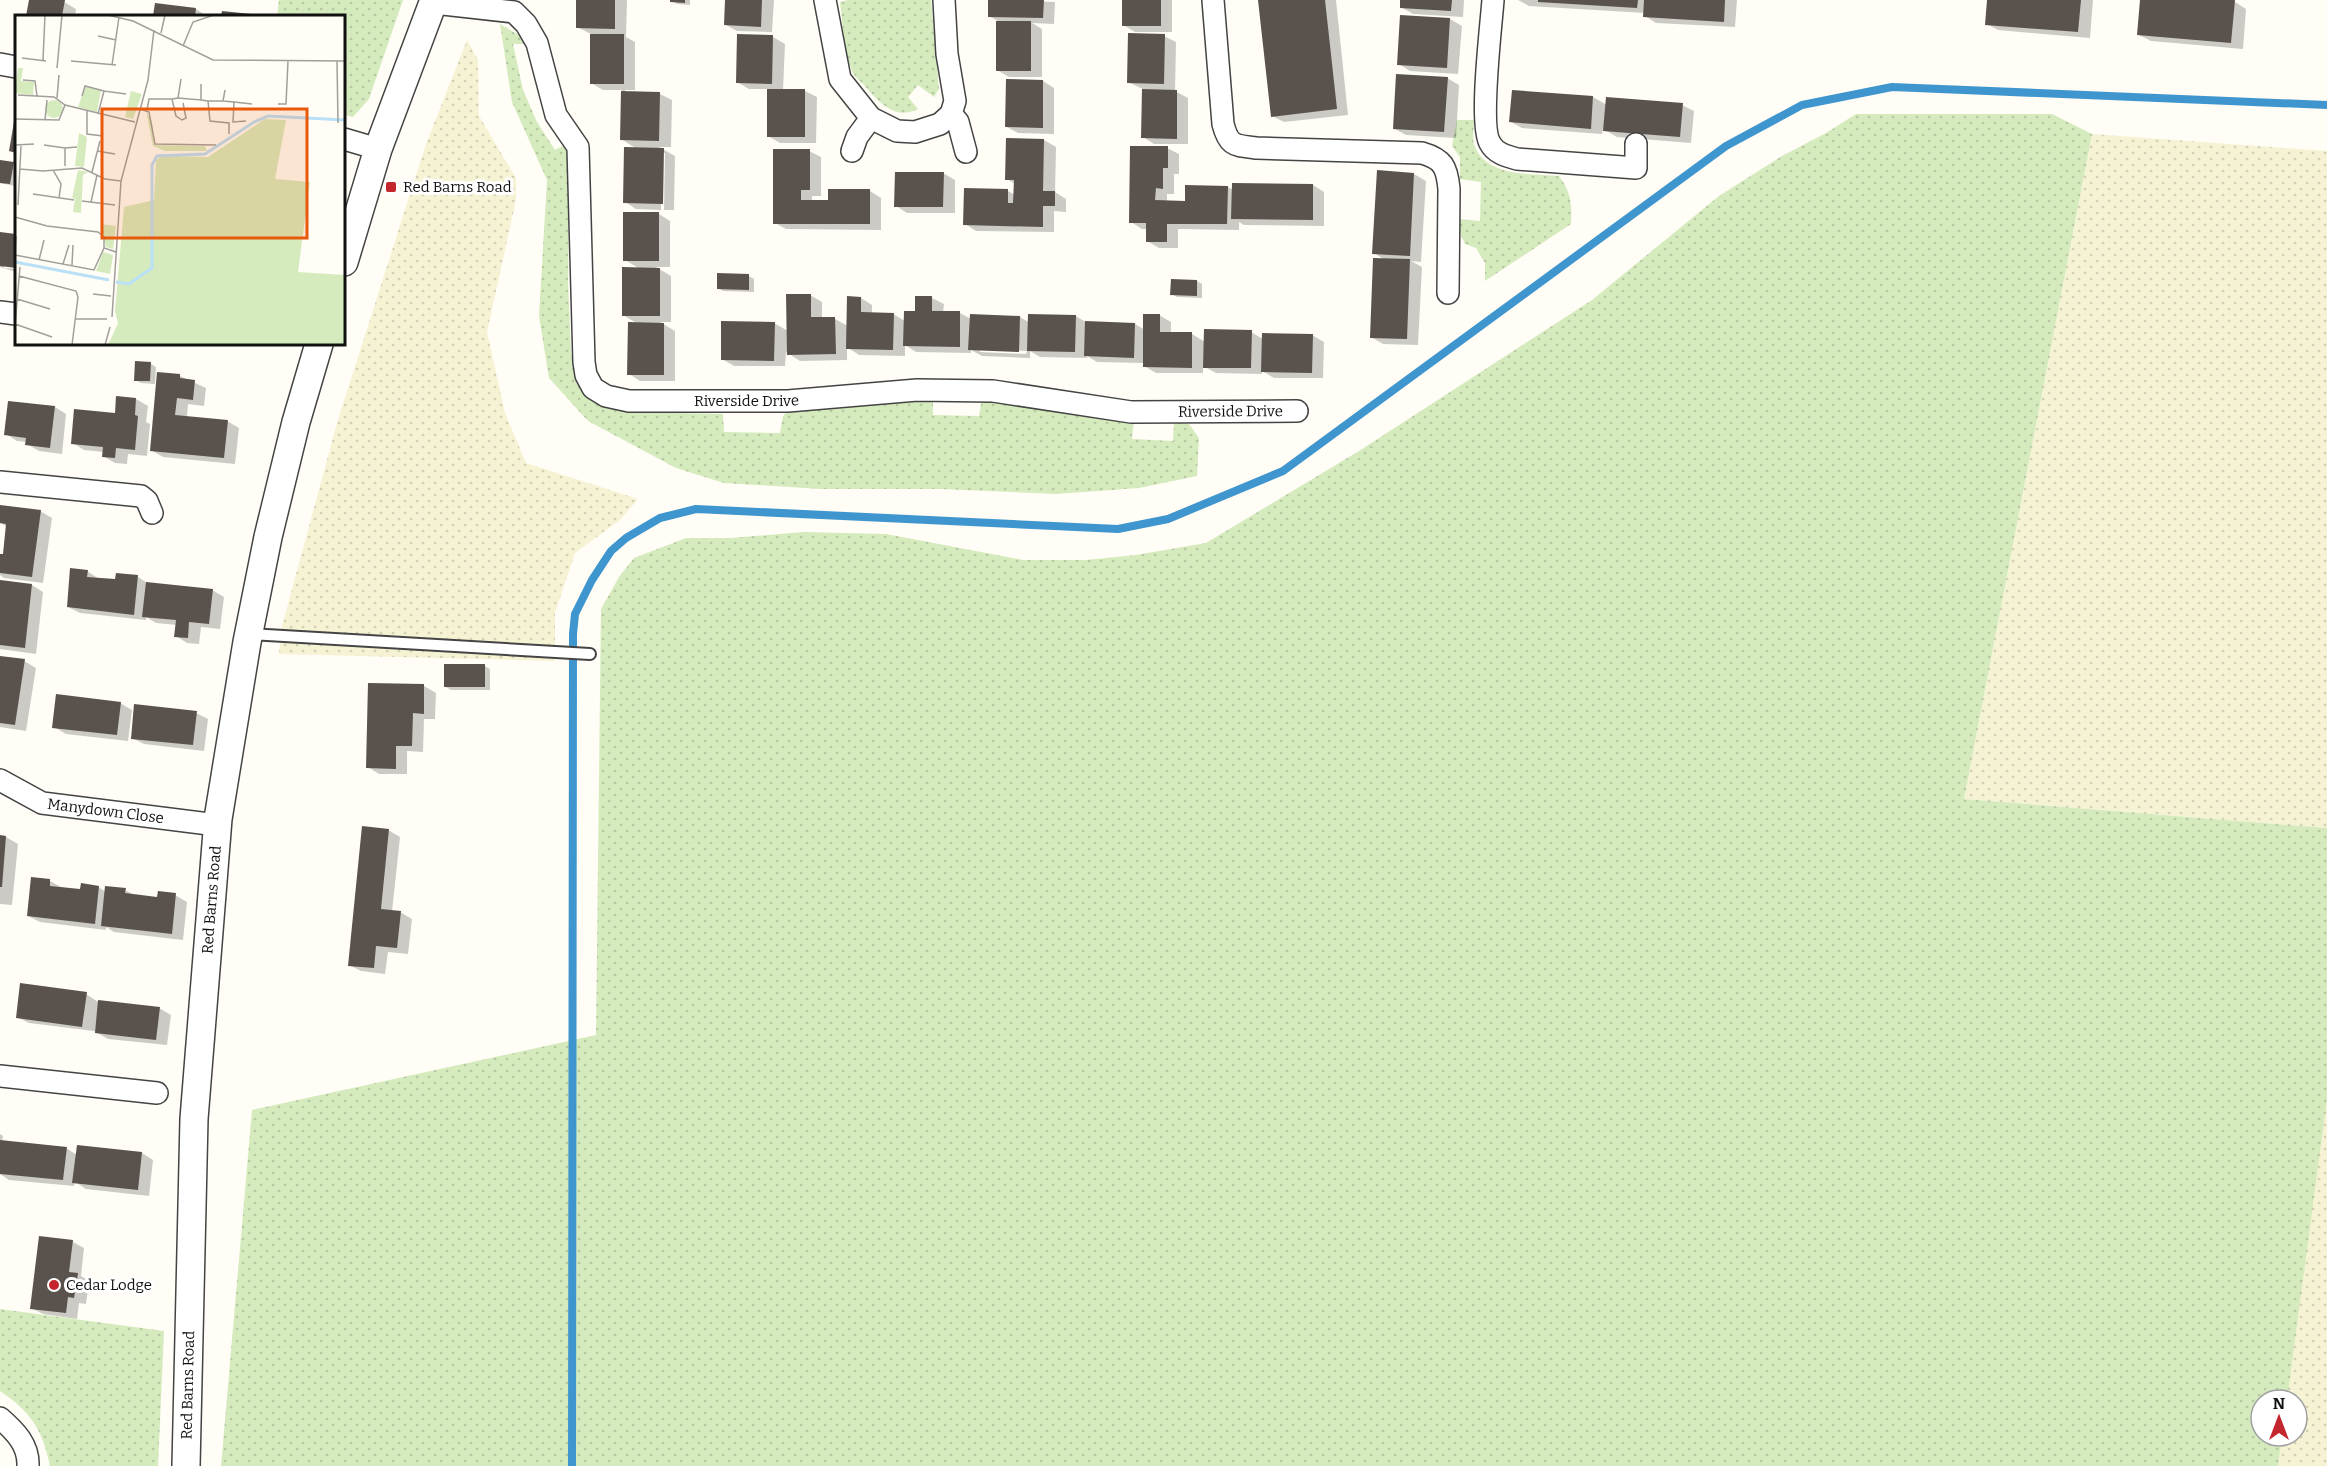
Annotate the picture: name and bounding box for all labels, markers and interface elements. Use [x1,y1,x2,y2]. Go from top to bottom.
inset map [15,15,345,345]
place label: Red Barns Road [403,178,512,196]
marker: Red Barns Road [384,180,398,194]
street label: Riverside Drive [694,391,800,410]
street label: Riverside Drive [1178,402,1283,421]
street label: Manydown Close [46,795,165,827]
street label: Red Barns Road [198,845,225,955]
place label: Cedar Lodge [66,1276,152,1294]
marker: Cedar Lodge [47,1278,61,1292]
street label: Red Barns Road [178,1330,198,1440]
north arrow [2249,1388,2309,1448]
text: N [2273,1394,2285,1413]

